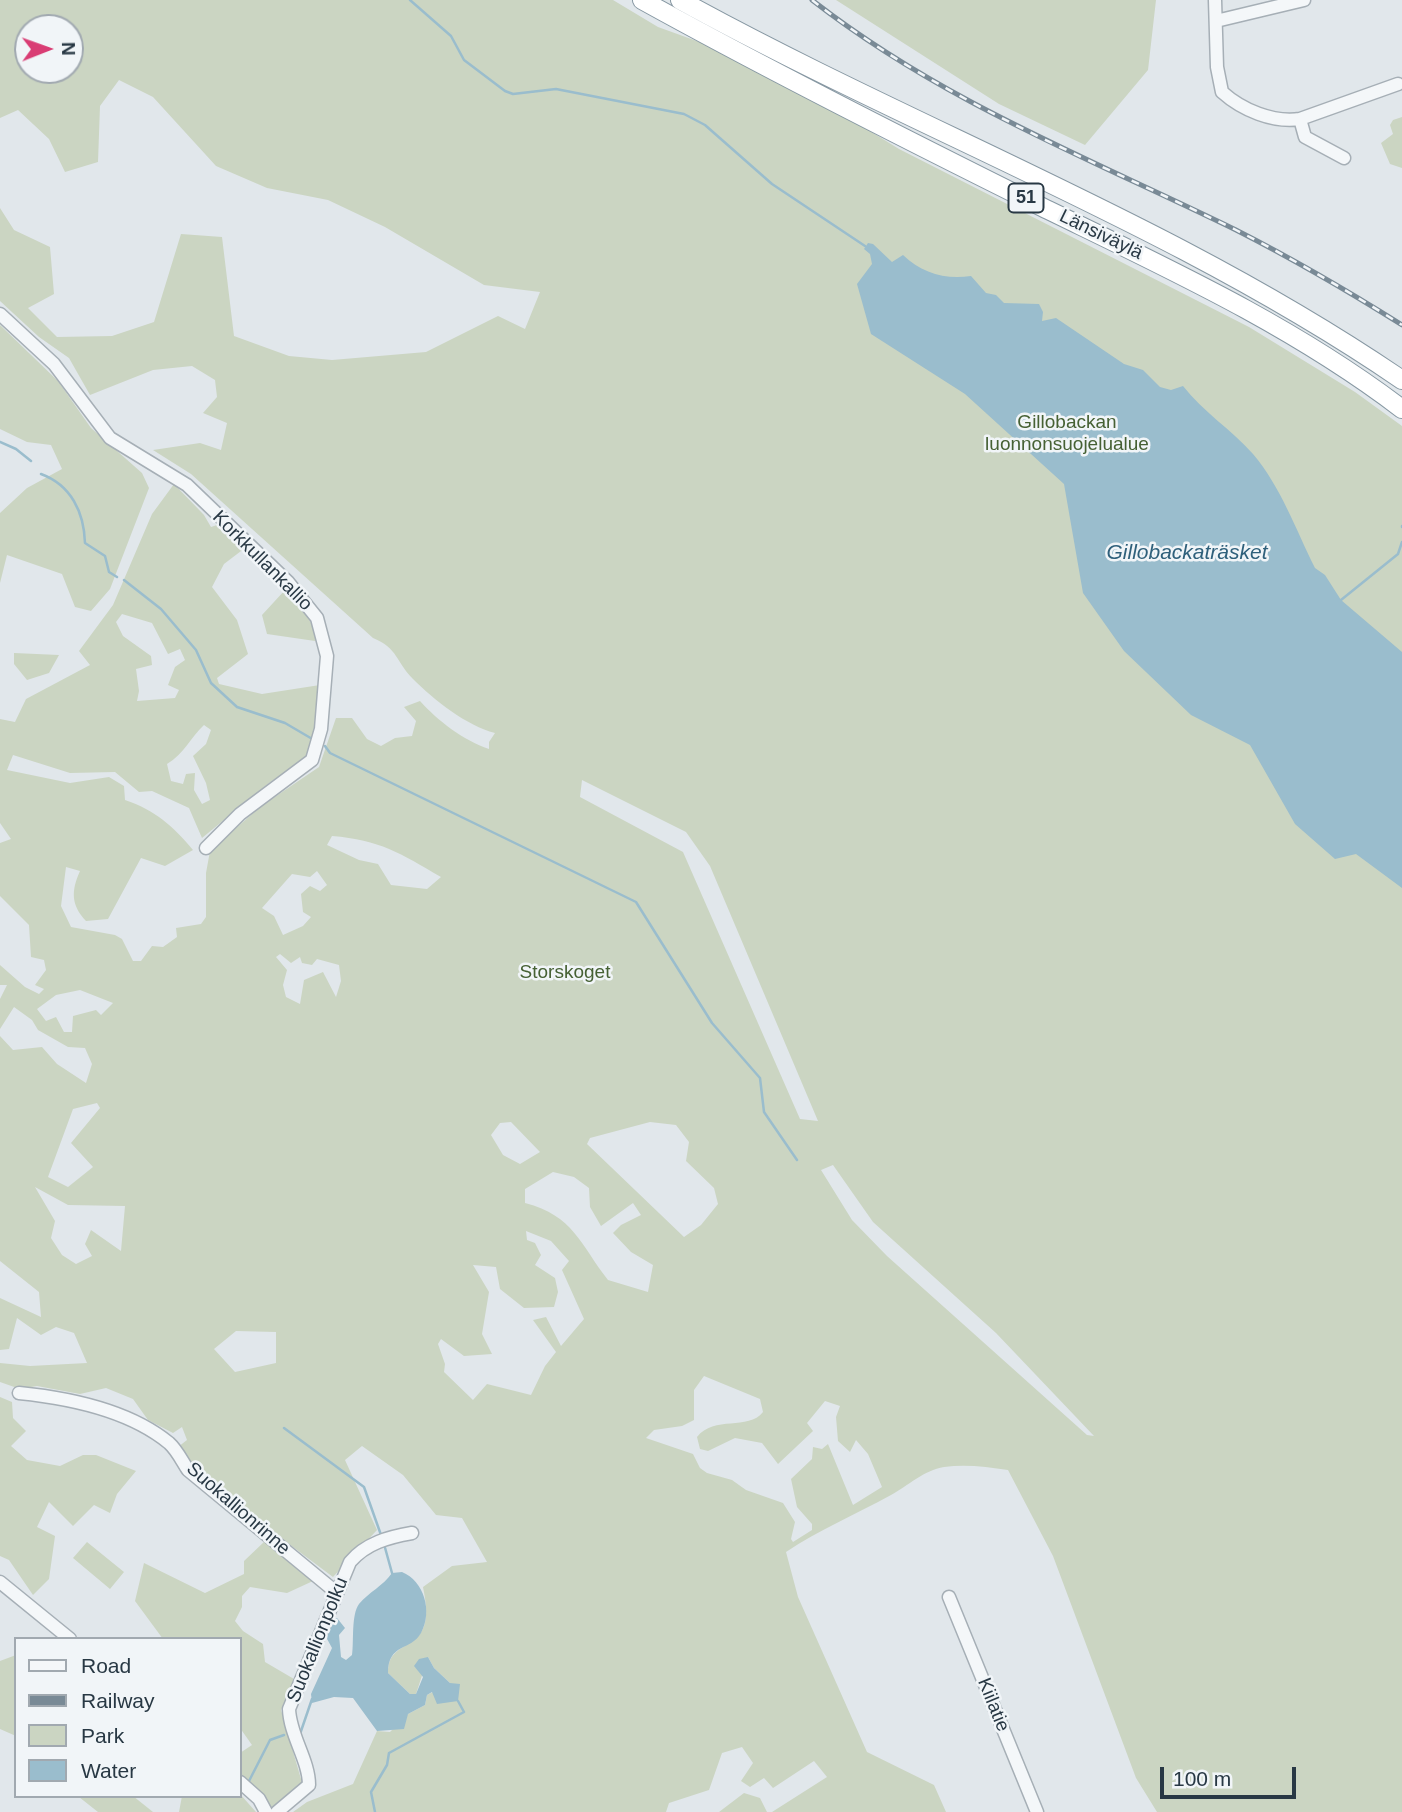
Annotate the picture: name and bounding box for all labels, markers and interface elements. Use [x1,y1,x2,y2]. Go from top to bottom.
north arrow [14,14,84,84]
text: N [58,42,79,56]
road number: 51 [1009,183,1044,212]
street label: Länsiväylä [1056,205,1146,265]
park label: Gillobackan luonnonsuojelualue [985,412,1149,456]
street label: Korkkullankallio [207,506,317,616]
water label: Gillobackaträsket [1106,540,1268,566]
park label: Storskoget [520,962,610,984]
street label: Suokallionrinne [181,1458,295,1560]
street label: Suokallionpolku [283,1574,353,1706]
legend [14,1637,242,1798]
text: Road [81,1654,131,1677]
street label: Kiilatie [972,1675,1014,1735]
text: Railway [81,1689,155,1712]
text: Park [81,1724,124,1747]
scale bar [1164,1752,1300,1796]
text: Water [81,1759,136,1782]
text: 100 m [1173,1767,1231,1790]

